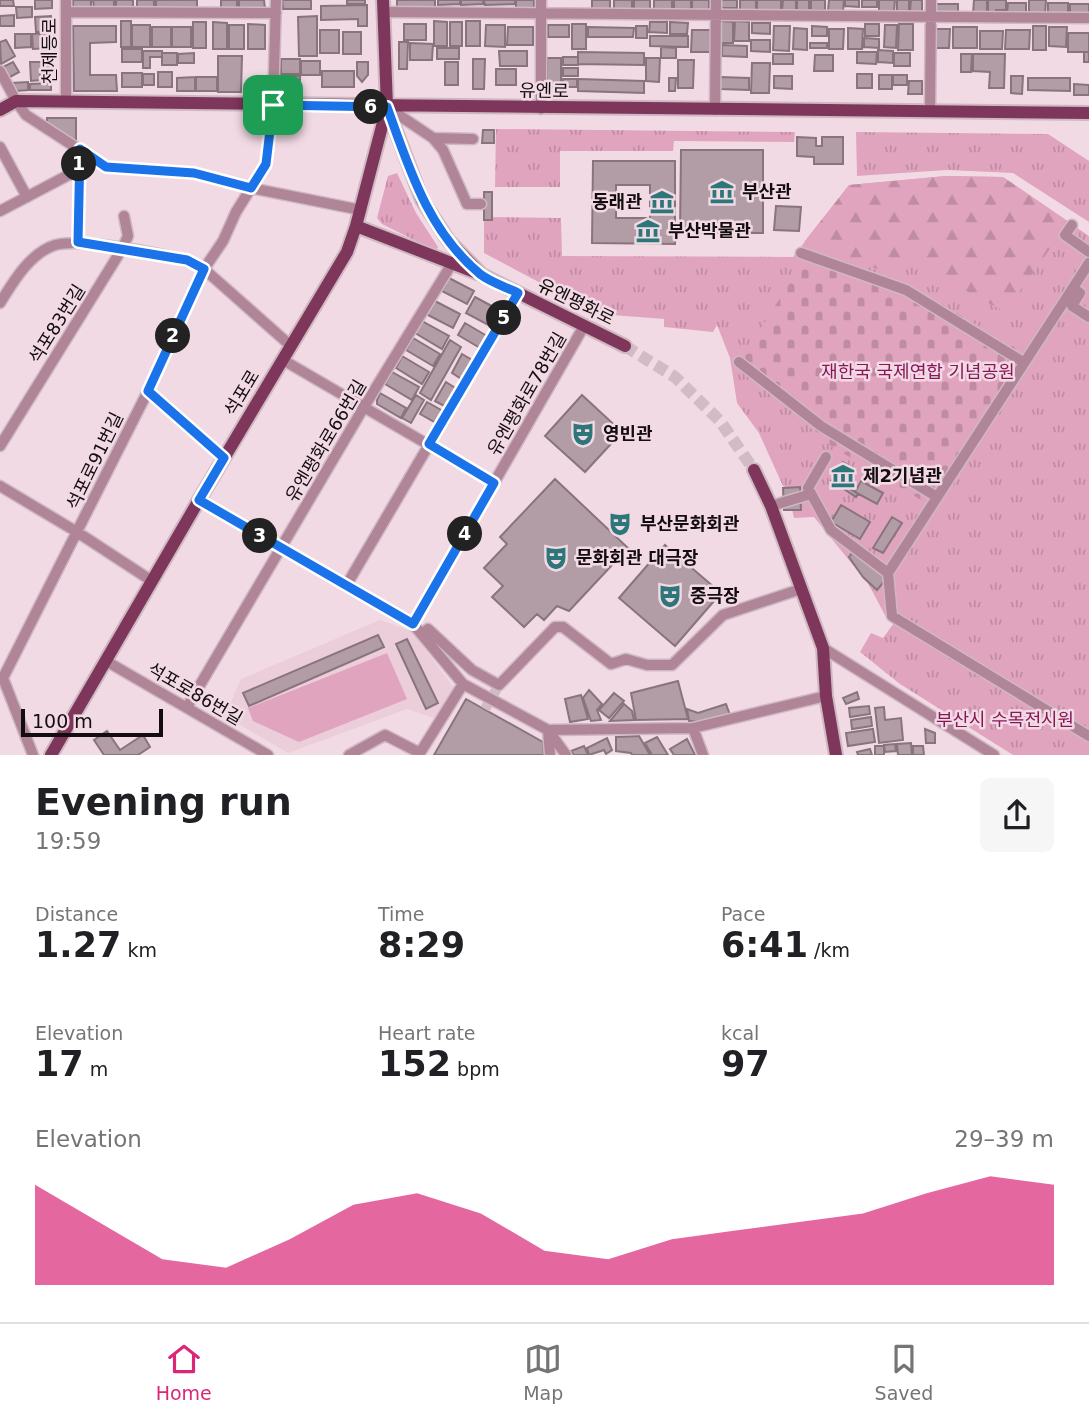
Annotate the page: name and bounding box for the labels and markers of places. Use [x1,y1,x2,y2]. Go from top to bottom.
pin [243,75,303,135]
pin: 6 [354,90,388,124]
pin: 1 [62,146,96,182]
museum icon: 부산관 [708,178,736,206]
place label: 부산관 [742,181,792,202]
museum icon: 동래관 [648,188,676,216]
place label: 동래관 [592,191,642,212]
museum icon: 부산박물관 [634,217,662,245]
place label: 부산박물관 [668,220,751,241]
pin: 5 [486,300,522,336]
pin: 2 [156,318,190,354]
theatre icon: 영빈관 [569,420,597,448]
place label: 영빈관 [603,423,653,444]
museum icon: 제2기념관 [829,462,857,490]
place label: 제2기념관 [863,465,942,486]
theatre icon: 부산문화회관 [606,510,634,538]
place label: 부산문화회관 [640,513,740,534]
pin: 4 [448,516,482,552]
pin: 3 [243,518,278,554]
theatre icon: 문화회관 대극장 [542,544,570,572]
place label: 문화회관 대극장 [576,547,699,568]
theatre icon: 중극장 [656,582,684,610]
place label: 중극장 [690,585,740,606]

